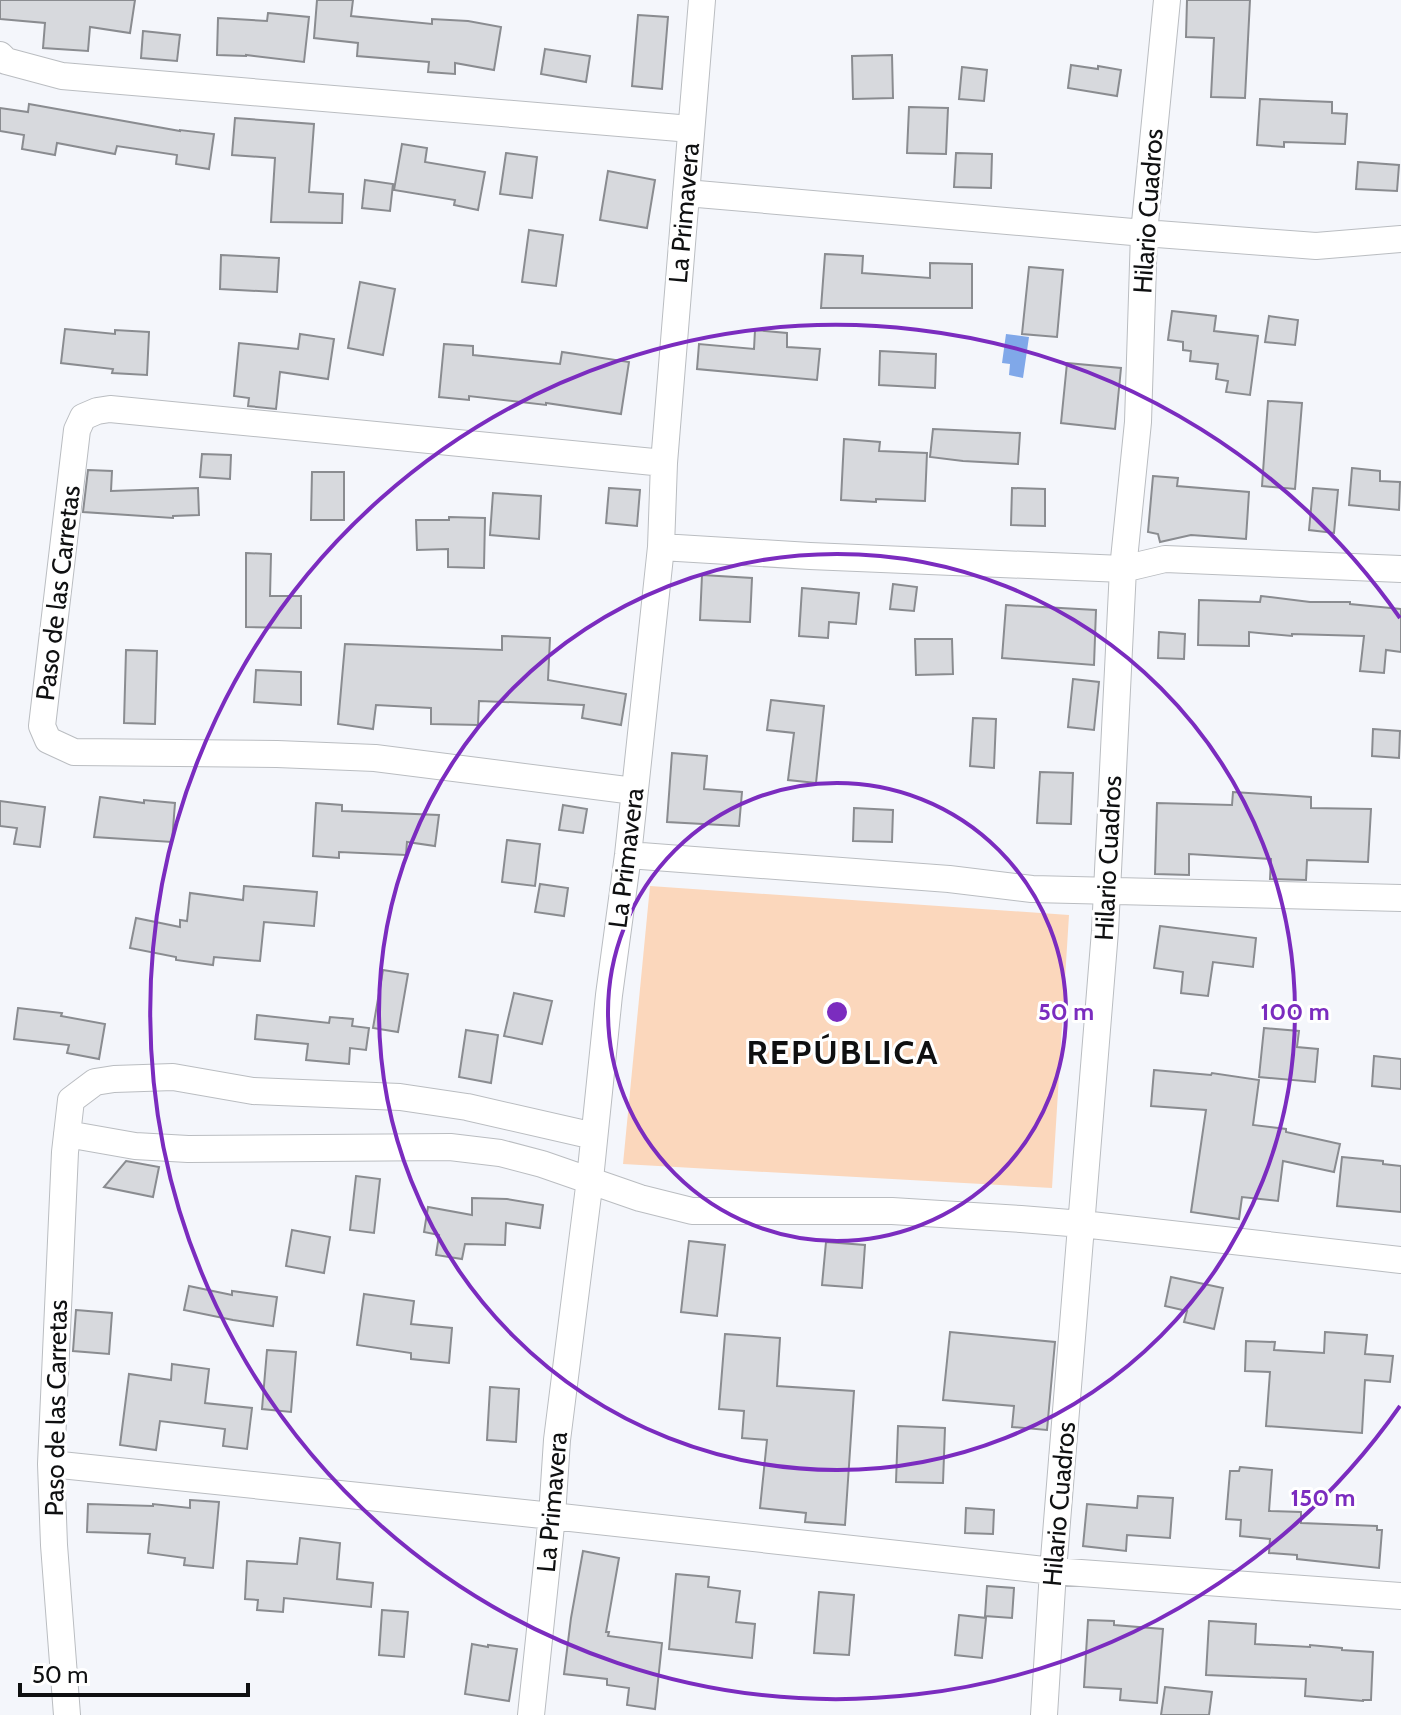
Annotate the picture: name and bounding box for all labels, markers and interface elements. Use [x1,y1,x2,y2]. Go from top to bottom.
street label: Hilario Cuadros [1126,127,1170,295]
street label: La Primavera [662,141,706,285]
street label: Paso de las Carretas [29,483,87,702]
street label: Hilario Cuadros [1088,774,1128,941]
street label: La Primavera [602,786,651,930]
text: 50 m [1038,997,1094,1026]
text: 100 m [1260,997,1330,1026]
centre of rings [823,998,851,1026]
district label: REPÚBLICA [746,1031,940,1073]
street label: Paso de las Carretas [38,1299,74,1517]
street label: Hilario Cuadros [1036,1420,1082,1588]
street label: La Primavera [530,1430,574,1574]
text: 150 m [1291,1483,1355,1512]
scale bar [20,1647,248,1697]
text: 50 m [32,1660,88,1689]

